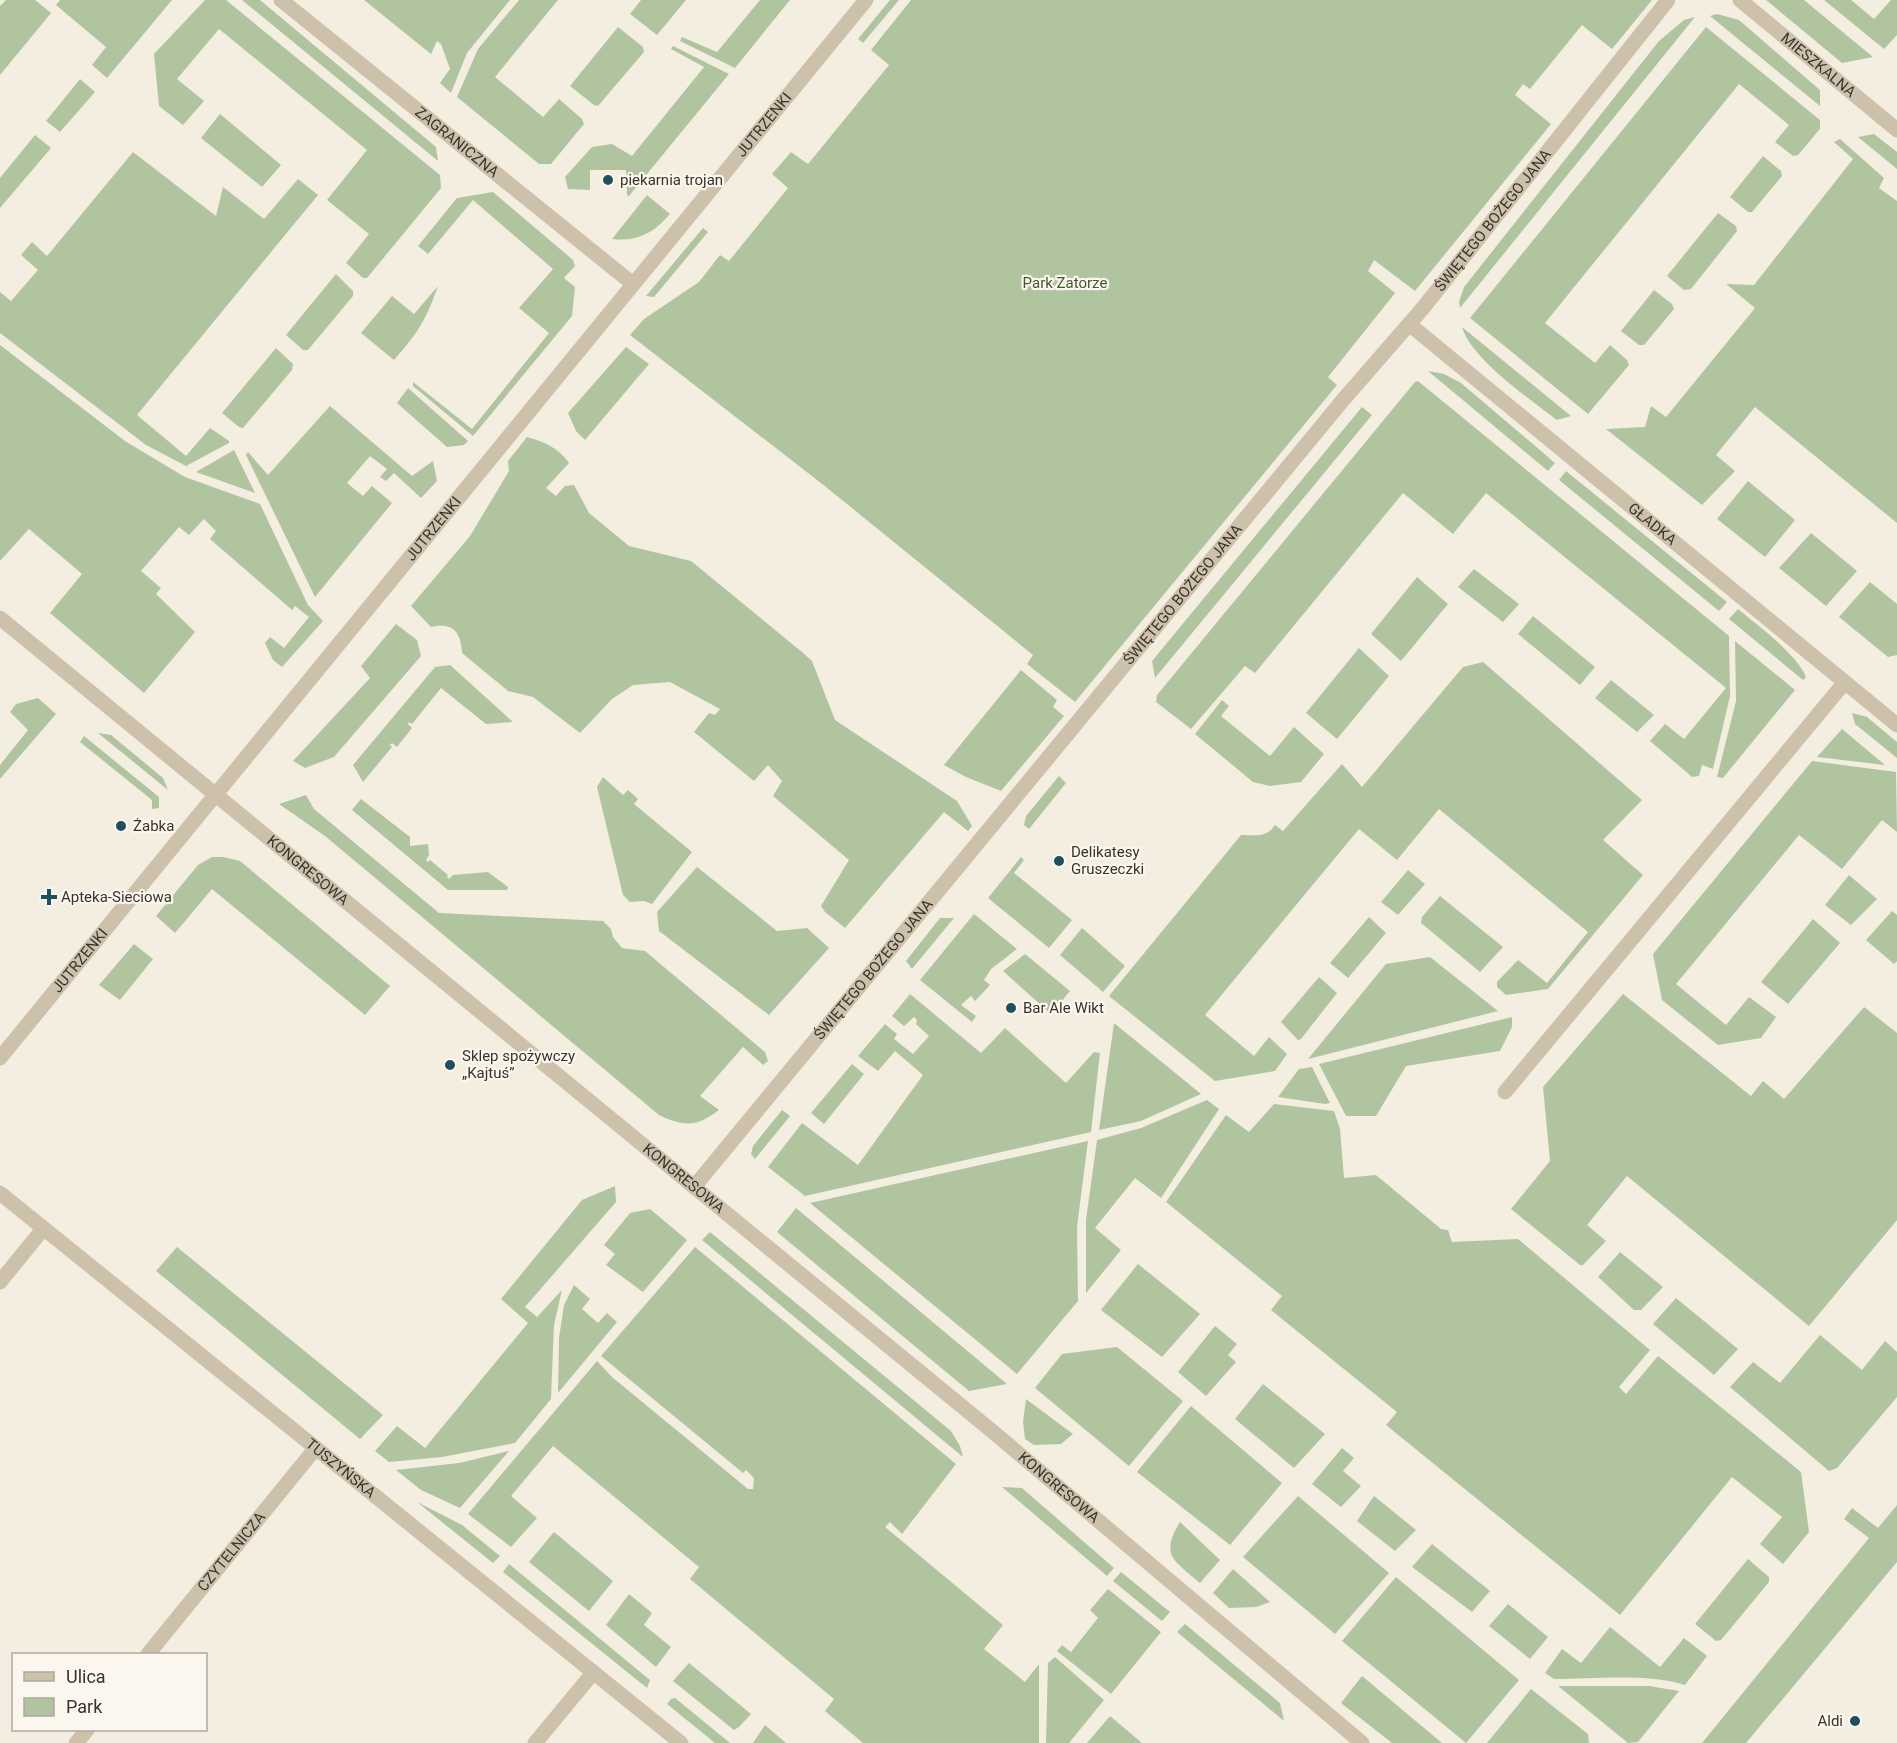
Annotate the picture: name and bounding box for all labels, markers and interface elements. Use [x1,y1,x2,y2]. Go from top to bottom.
street label: MIESZKALNA [1778,29,1860,101]
street label: JUTRZENKI [732,89,796,161]
street label: ZAGRANICZNA [411,103,503,181]
street label: ŚWIĘTEGO BOŻEGO JANA [1431,145,1555,295]
place label: piekarnia trojan [620,171,723,189]
marker: piekarnia trojan [601,173,615,187]
park label: Park Zatorze [1023,274,1107,292]
street label: JUTRZENKI [402,493,465,565]
street label: GŁADKA [1625,499,1680,549]
street label: ŚWIĘTEGO BOŻEGO JANA [1119,520,1246,668]
place label: Żabka [133,817,174,835]
marker: Żabka [114,819,128,833]
street label: KONGRESOWA [263,832,352,909]
place label: Delikatesy Gruszeczki [1071,843,1144,878]
marker: Delikatesy Gruszeczki [1052,854,1066,868]
place label: Apteka-Sieciowa [61,888,172,906]
marker: Apteka-Sieciowa [42,890,56,904]
street label: ŚWIĘTEGO BOŻEGO JANA [810,895,937,1043]
street label: JUTRZENKI [48,925,111,996]
place label: Bar Ale Wikt [1023,999,1104,1017]
marker: Bar Ale Wikt [1004,1001,1018,1015]
place label: Sklep spożywczy „Kajtuś” [462,1047,575,1082]
marker: Sklep spożywczy „Kajtuś” [443,1058,457,1072]
street label: KONGRESOWA [639,1140,728,1217]
street label: TUSZYŃSKA [302,1435,379,1502]
street label: KONGRESOWA [1015,1448,1103,1527]
street label: CZYTELNICZA [194,1508,269,1595]
legend [12,1653,207,1731]
text: Ulica [66,1666,106,1687]
text: Park [66,1696,103,1717]
place label: Aldi [1817,1712,1843,1730]
marker: Aldi [1848,1714,1862,1728]

